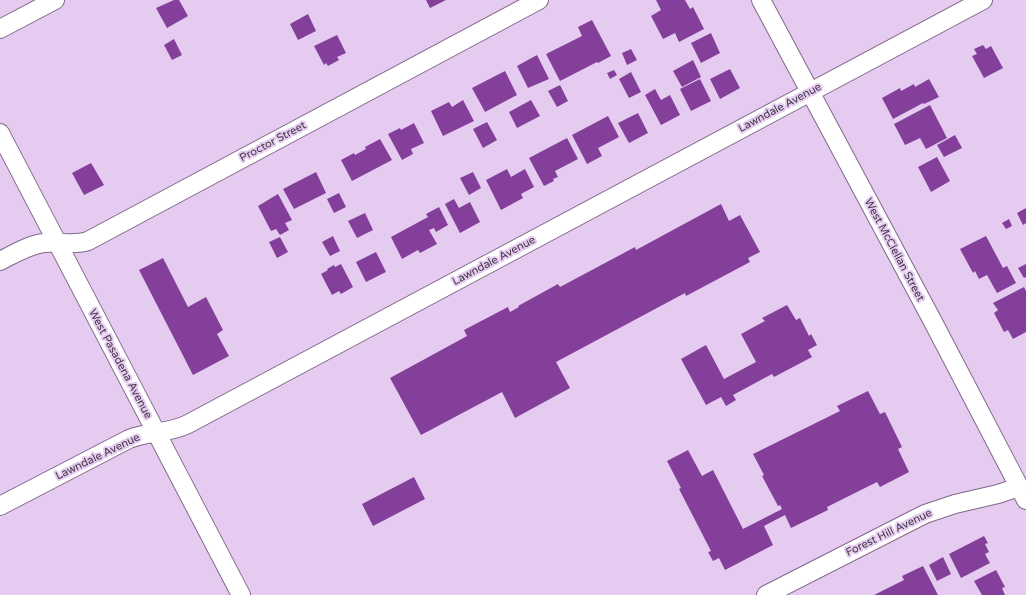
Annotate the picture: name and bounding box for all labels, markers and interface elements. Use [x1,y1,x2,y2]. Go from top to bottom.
street label: Lawndale Avenue [736,81,824,135]
street label: Proctor Street [238,119,308,165]
street label: West McClellan Street [861,196,927,304]
street label: Lawndale Avenue [450,234,538,288]
street label: West Pasadena Avenue [85,307,155,421]
street label: Lawndale Avenue [54,431,142,483]
street label: Forest Hill Avenue [844,506,934,560]

